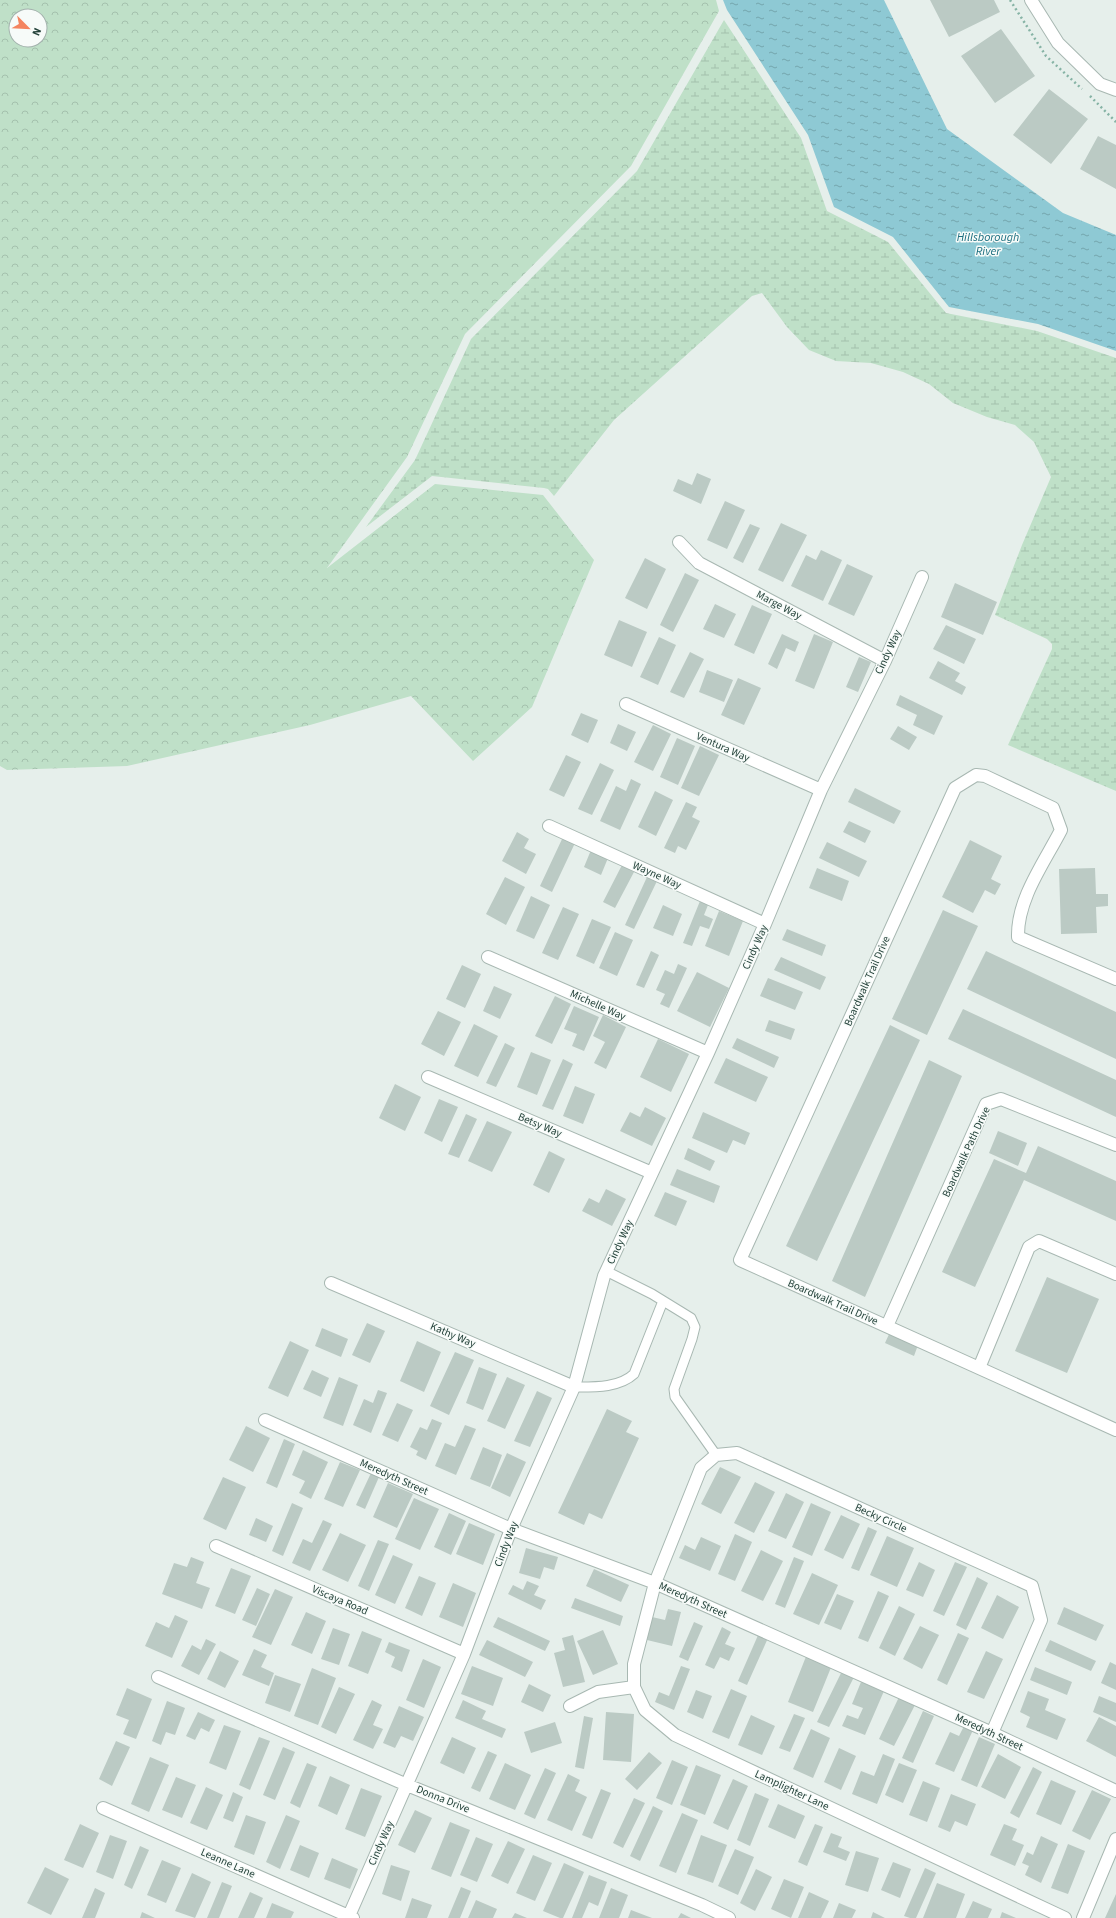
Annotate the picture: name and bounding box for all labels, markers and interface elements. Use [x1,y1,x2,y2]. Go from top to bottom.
north arrow [8,8,48,48]
text: N [28,25,45,38]
water label: Hillsborough River [957,229,1019,260]
street label: Marge Way [754,587,804,623]
street label: Cindy Way [871,627,905,677]
street label: Ventura Way [694,729,752,765]
street label: Wayne Way [630,858,684,892]
street label: Cindy Way [738,922,772,972]
street label: Boardwalk Trail Drive [840,933,894,1029]
street label: Michelle Way [568,986,628,1024]
street label: Boardwalk Path Drive [938,1104,994,1200]
street label: Betsy Way [516,1109,564,1141]
street label: Cindy Way [603,1217,637,1267]
street label: Boardwalk Trail Drive [785,1275,881,1329]
street label: Kathy Way [428,1319,478,1351]
street label: Meredyth Street [357,1455,431,1499]
street label: Becky Circle [853,1500,910,1536]
street label: Cindy Way [490,1519,522,1569]
street label: Meredyth Street [656,1578,730,1622]
street label: Viscaya Road [310,1581,370,1619]
street label: Meredyth Street [953,1710,1026,1754]
street label: Lamplighter Lane [752,1766,832,1814]
street label: Donna Drive [414,1781,472,1817]
street label: Cindy Way [364,1818,398,1868]
street label: Leanne Lane [198,1844,258,1882]

